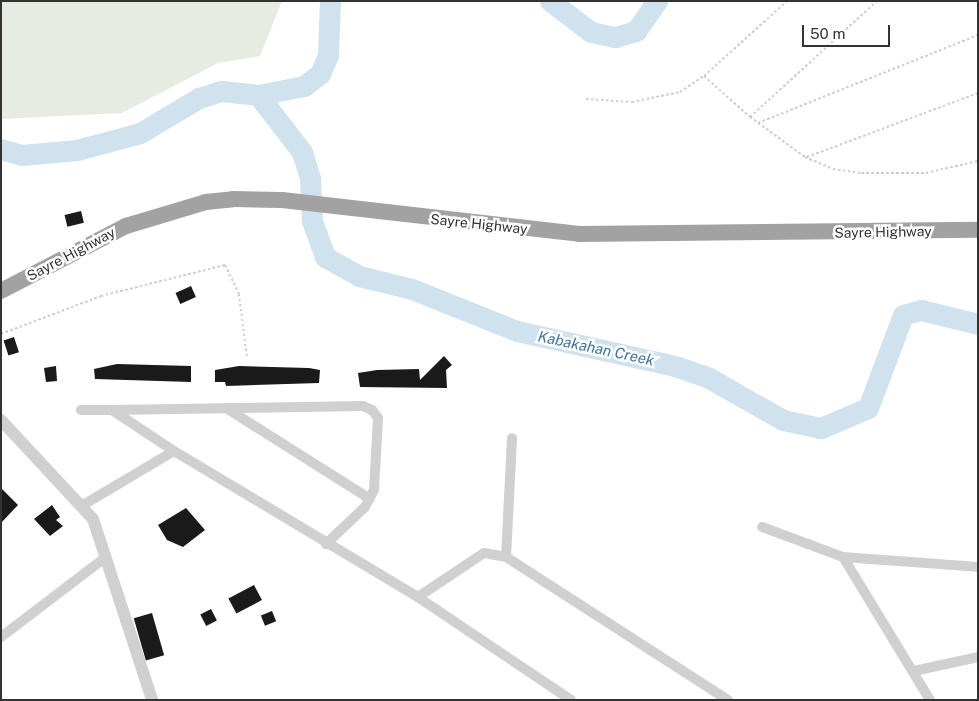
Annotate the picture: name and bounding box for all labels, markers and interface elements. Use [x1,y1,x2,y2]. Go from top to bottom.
scale bar [804,15,892,47]
text: 50 m [810,25,845,42]
street label: Sayre Highway [430,211,528,237]
street label: Sayre Highway [834,223,932,241]
street label: Sayre Highway [24,224,118,284]
water label: Kabakahan Creek [536,327,656,369]

